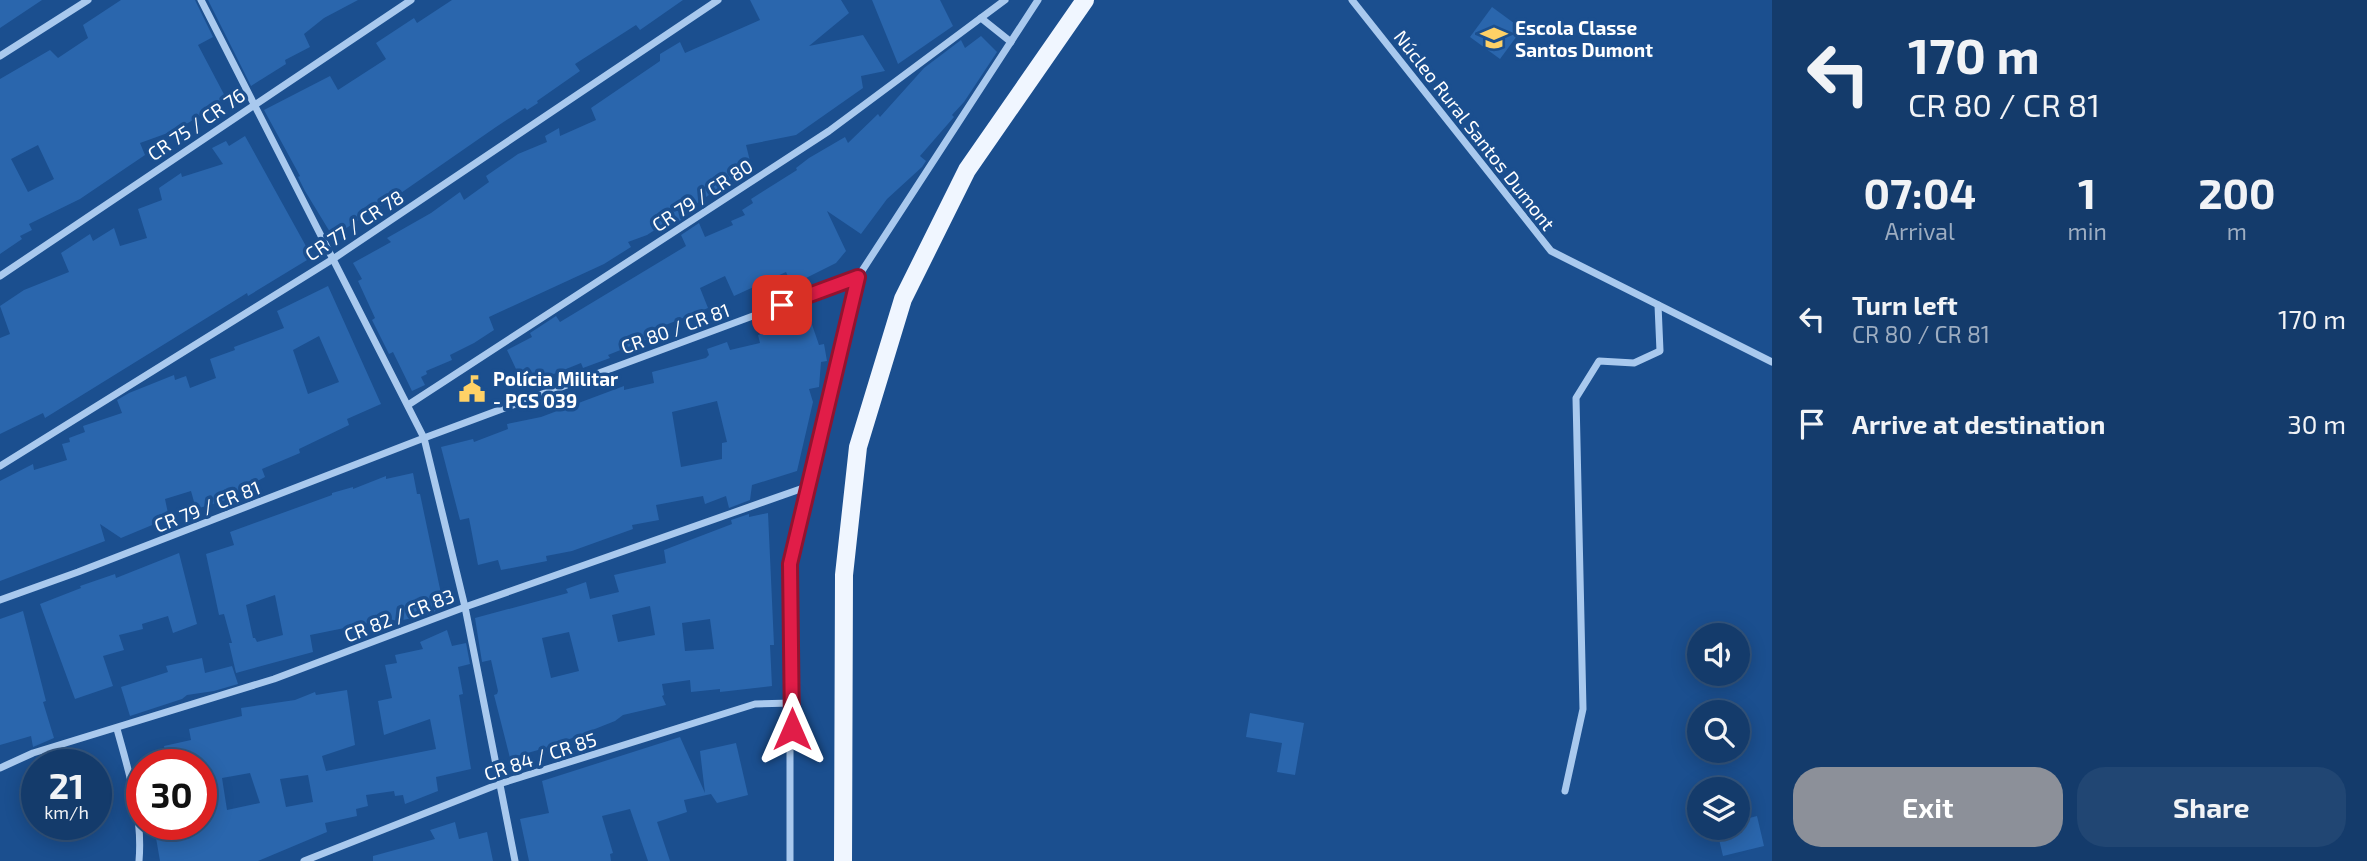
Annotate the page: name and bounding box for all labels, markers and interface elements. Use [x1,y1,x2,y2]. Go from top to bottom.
place label: Escola Classe Santos Dumont [1515,16,1653,61]
school or university icon: Escola Classe Santos Dumont [1479,23,1509,53]
street label: Núcleo Rural Santos Dumont [1390,25,1560,235]
text: 170 m [1908,25,2040,84]
icon: left [1793,28,1884,119]
street label: CR 75 / CR 76 [143,83,249,165]
text: CR 80 / CR 81 [1908,85,2100,123]
street label: CR 79 / CR 80 [647,154,757,236]
text: 07:04 [1863,167,1976,217]
text: 1 [2078,167,2096,217]
text: 200 [2198,167,2276,217]
street label: CR 77 / CR 78 [301,185,407,265]
text: Arrival [1885,217,1955,245]
text: min [2068,217,2107,245]
text: m [2227,217,2247,245]
pin [752,275,812,335]
icon: arrive [763,286,801,324]
text: Turn left [1852,289,1958,320]
street label: CR 80 / CR 81 [617,298,733,358]
icon: left [1793,300,1831,338]
text: 170 m [2278,303,2346,334]
text: CR 80 / CR 81 [1852,320,1990,348]
place label: Polícia Militar - PCS 039 [493,367,618,412]
public building icon: Polícia Militar - PCS 039 [457,374,487,404]
icon: arrive [1793,405,1831,443]
text: Arrive at destination [1852,408,2105,439]
text: 30 m [2287,408,2346,439]
street label: CR 79 / CR 81 [151,475,263,537]
street label: CR 82 / CR 83 [341,583,457,647]
map controls [1687,623,1750,840]
button: sound [1687,623,1750,686]
position arrow [755,692,829,766]
button: search [1687,700,1750,763]
street label: CR 84 / CR 85 [481,727,599,785]
speed limit sign: 30 [126,749,217,840]
text: 21 [49,764,84,806]
button: Exit [1793,767,2063,847]
button: Share [2077,767,2346,847]
button: layers [1687,777,1750,840]
text: km/h [44,801,89,823]

